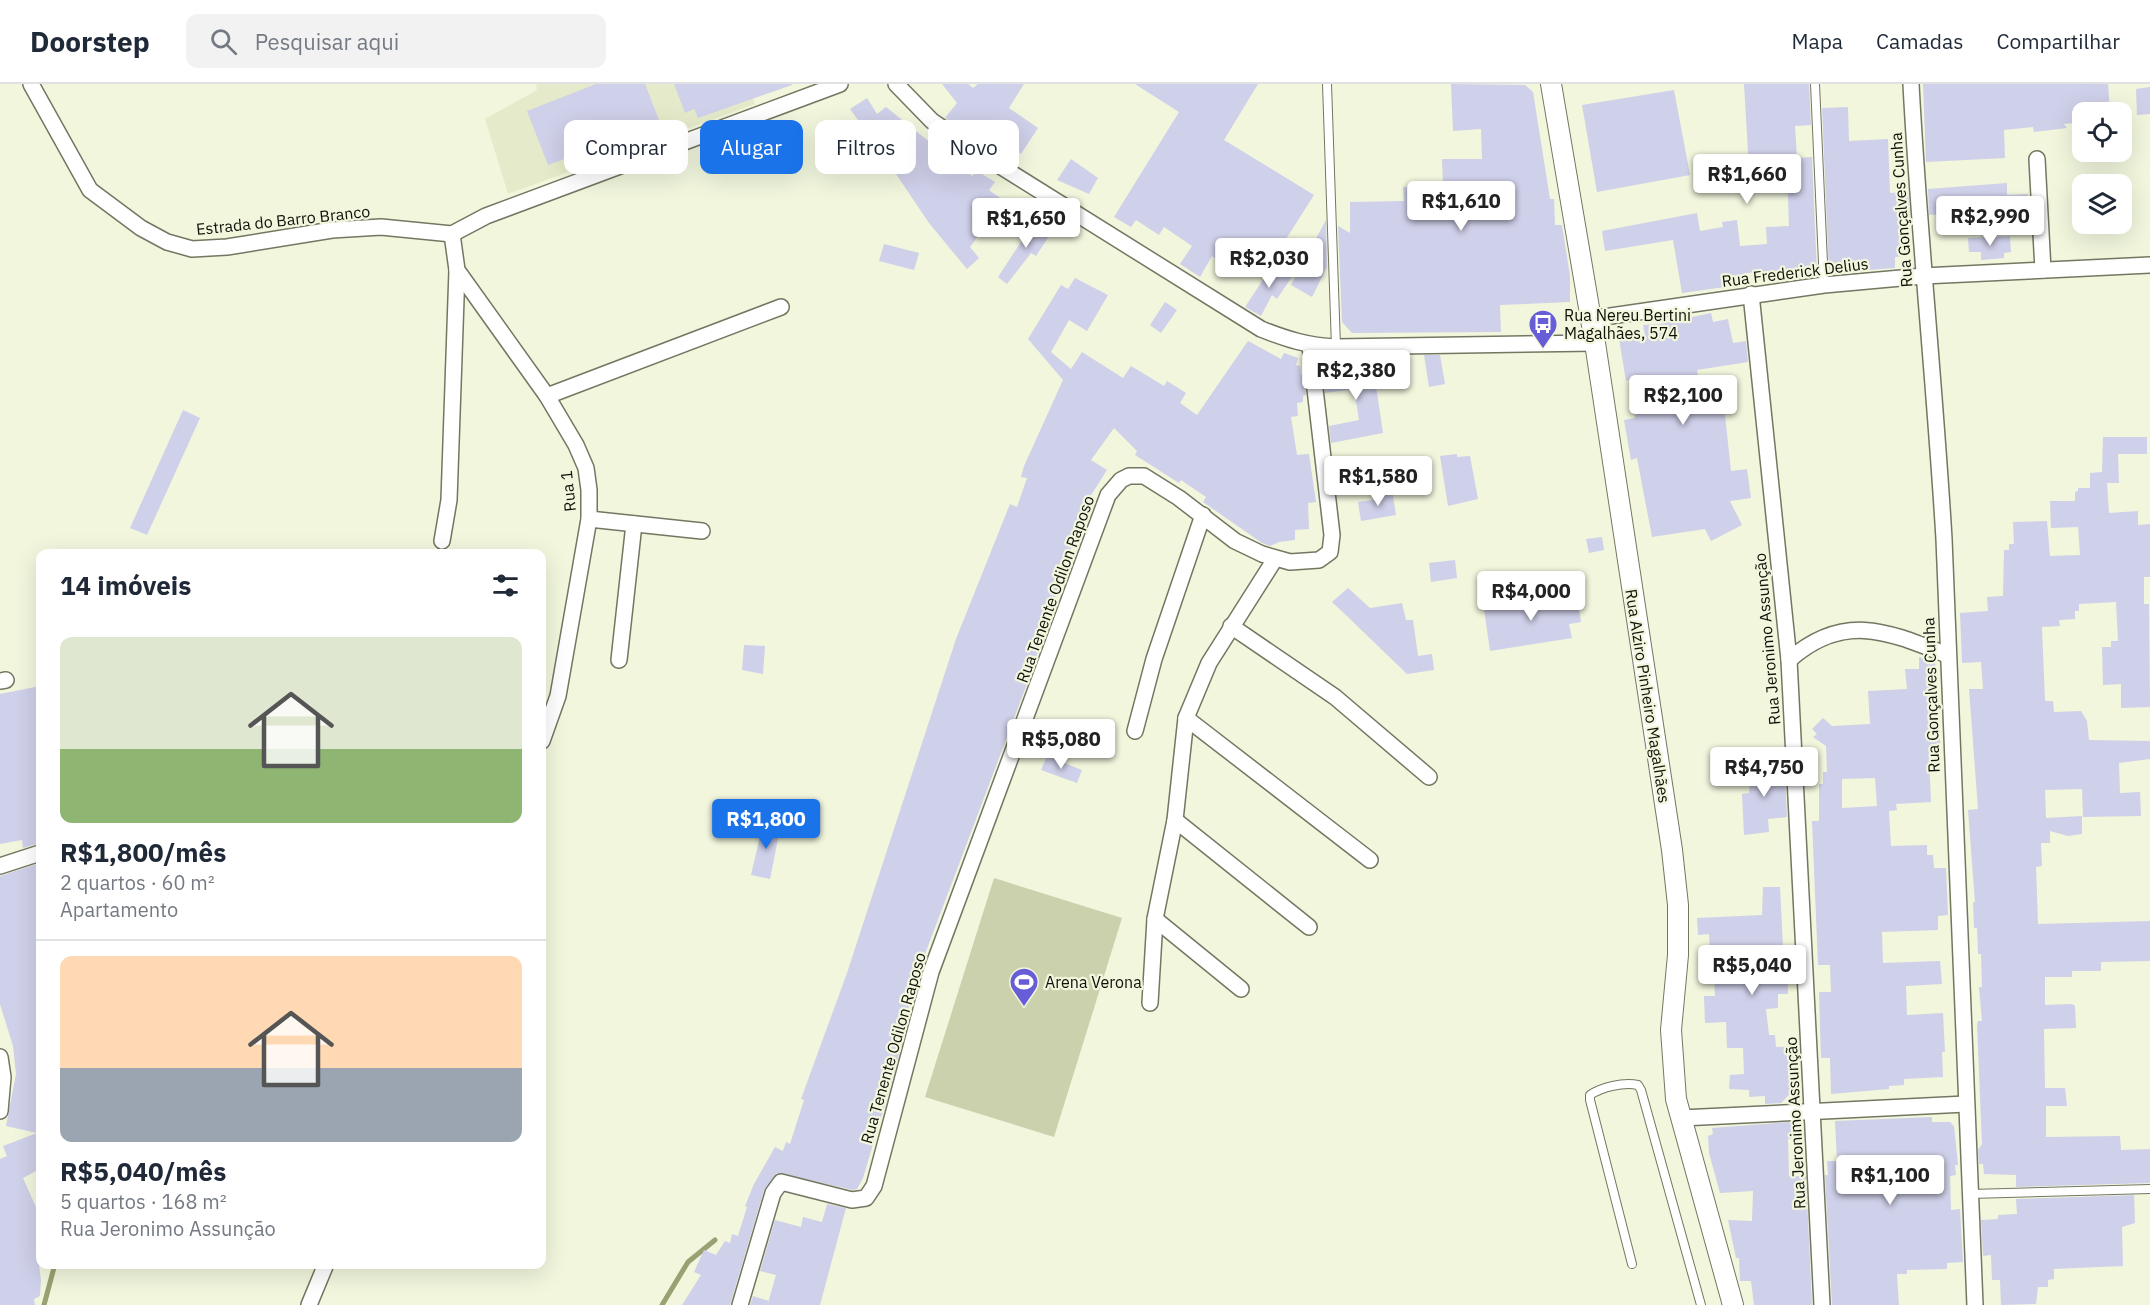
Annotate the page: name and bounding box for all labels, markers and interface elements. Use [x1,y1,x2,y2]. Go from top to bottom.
search box [186,14,606,68]
text: Doorstep [30,23,150,60]
icon: search [207,25,240,58]
text: Pesquisar aqui [255,27,399,56]
text: Mapa [1791,27,1843,55]
text: Camadas [1876,27,1963,55]
text: Compartilhar [1996,27,2120,55]
map controls [2072,102,2132,234]
button: locate [2072,102,2132,162]
chip: Comprar [564,120,688,174]
chip: Alugar [700,120,803,174]
chip: Filtros [815,120,916,174]
chip: Novo [928,120,1019,174]
street label: Rua Gonçalves Cunha [1886,131,1916,288]
pin: R$1,660 [1692,154,1802,205]
text: R$1,660 [1707,160,1787,187]
button: layers [2072,174,2132,234]
pin: R$1,610 [1406,181,1516,232]
text: R$1,610 [1421,187,1501,214]
pin: R$2,990 [1935,196,2045,247]
pin: R$1,650 [971,198,1081,249]
street label: Estrada do Barro Branco [195,201,371,239]
text: R$2,990 [1950,202,2030,229]
text: R$1,650 [986,204,1066,231]
pin: R$2,030 [1214,238,1324,289]
text: R$2,030 [1229,244,1309,271]
street label: Rua Frederick Delius [1720,253,1870,291]
place label: Rua Nereu Bertini Magalhães, 574 [1564,305,1691,343]
bus stop icon: Rua Nereu Bertini Magalhães, 574 [1527,308,1559,350]
pin: R$2,380 [1301,350,1411,401]
text: R$2,380 [1316,356,1396,383]
pin: R$2,100 [1628,375,1738,426]
text: R$2,100 [1643,381,1723,408]
pin: R$1,580 [1323,456,1433,507]
text: R$1,580 [1338,462,1418,489]
street label: Rua 1 [556,469,580,513]
street label: Rua Tenente Odilon Raposo [1012,493,1098,685]
street label: Rua Jeronimo Assunção [1750,552,1784,726]
text: 14 imóveis [60,568,191,602]
icon: filters [489,569,522,602]
pin: R$4,000 [1476,571,1586,622]
text: R$4,000 [1491,577,1571,604]
street label: Rua Alziro Pinheiro Magalhães [1621,588,1675,804]
street label: Rua Gonçalves Cunha [1918,617,1944,773]
icon: home [237,676,345,784]
pin: R$5,080 [1006,719,1116,770]
text: R$5,080 [1021,725,1101,752]
pin: R$4,750 [1709,747,1819,798]
text: R$4,750 [1724,753,1804,780]
pin: R$1,800 [711,799,821,850]
text: R$1,800 [726,805,806,832]
text: R$1,800/mês [60,835,226,869]
text: 2 quartos · 60 m² [60,869,215,896]
text: Apartamento [60,896,178,923]
pin: R$5,040 [1697,945,1807,996]
street label: Rua Tenente Odilon Raposo [856,950,930,1146]
text: R$5,040 [1712,951,1792,978]
sports icon: Arena Verona [1008,966,1040,1008]
place label: Arena Verona [1045,972,1142,992]
icon: home [237,995,345,1103]
street label: Rua Jeronimo Assunção [1780,1036,1810,1210]
text: R$5,040/mês [60,1154,226,1188]
pin: R$1,100 [1835,1155,1945,1206]
text: R$1,100 [1850,1161,1930,1188]
text: 5 quartos · 168 m² [60,1188,227,1215]
text: Rua Jeronimo Assunção [60,1215,276,1242]

